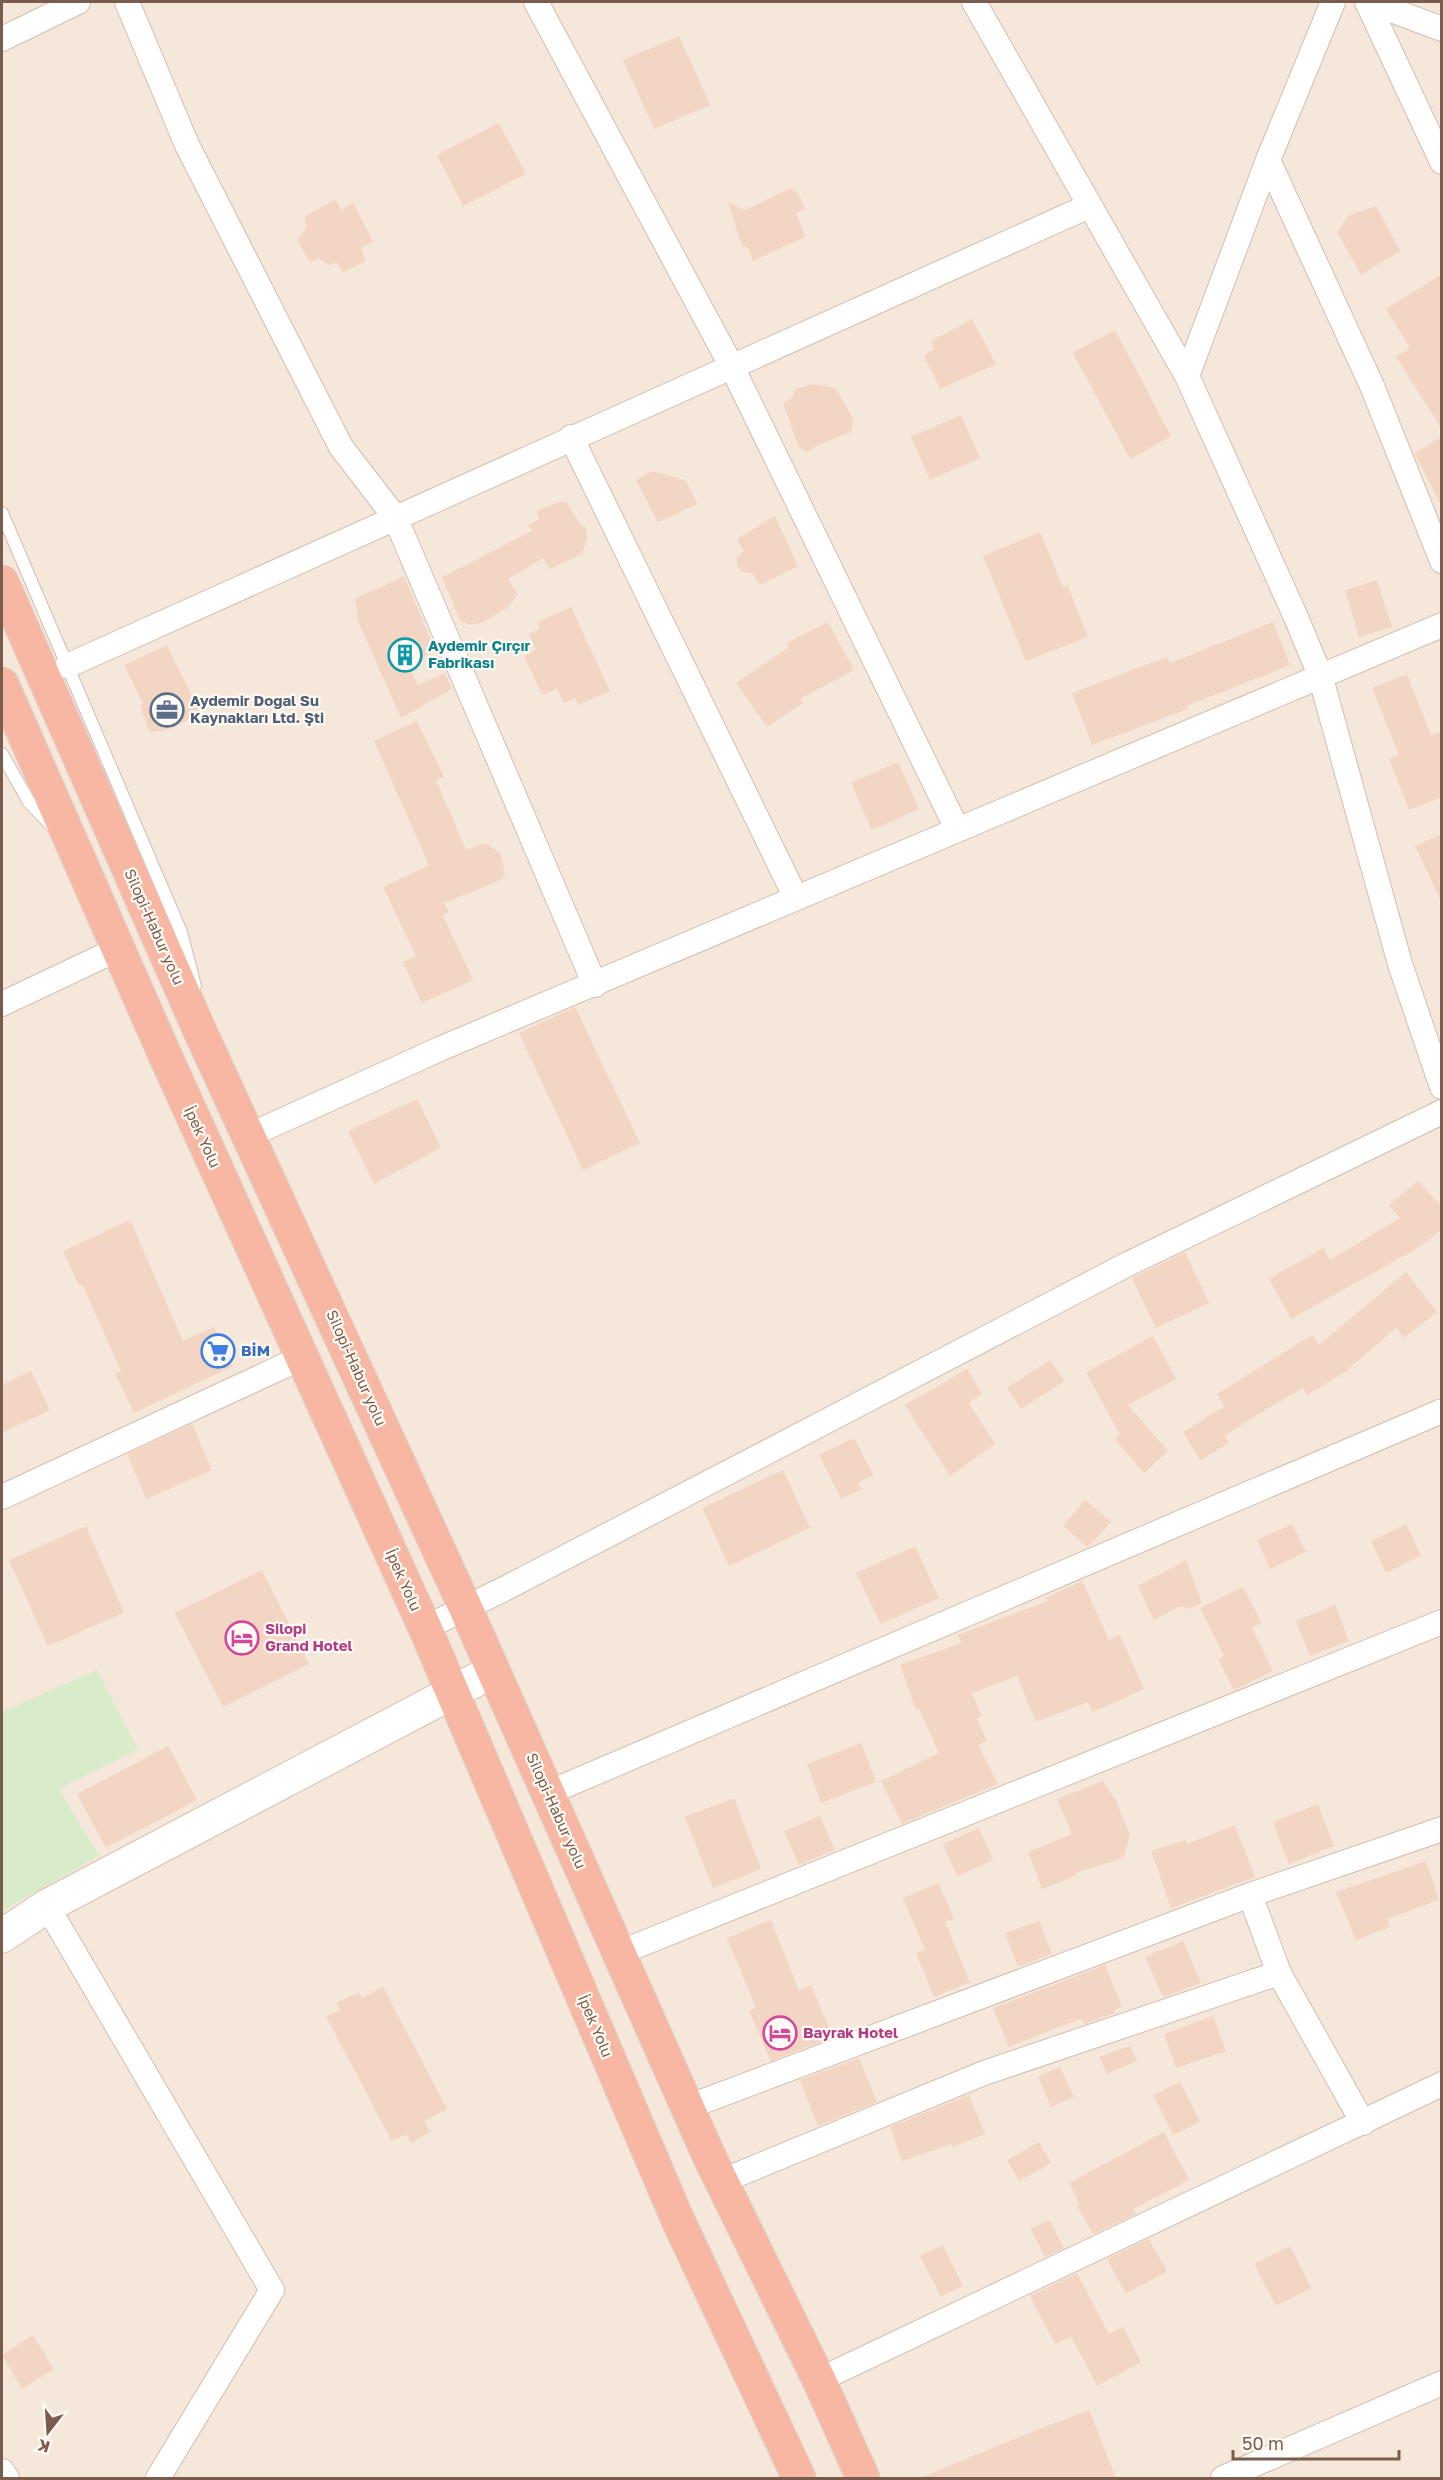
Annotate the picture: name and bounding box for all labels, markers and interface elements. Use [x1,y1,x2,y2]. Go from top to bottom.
place label: Aydemir Çırçır Fabrikası [428,636,531,671]
building icon: Aydemir Çırçır Fabrikası [387,637,423,673]
place label: Aydemir Doğal Su Kaynakları Ltd. Şti [190,691,324,726]
office icon: Aydemir Doğal Su Kaynakları Ltd. Şti [149,692,185,728]
street label: Silopi-Habur yolu [121,866,189,987]
street label: İpek Yolu [181,1103,225,1170]
street label: Silopi-Habur yolu [323,1307,391,1428]
supermarket icon: BİM [200,1333,236,1369]
place label: BİM [241,1341,270,1359]
street label: İpek Yolu [382,1546,426,1613]
place label: Silopi Grand Hotel [265,1619,353,1654]
hotel icon: Silopi Grand Hotel [224,1620,260,1656]
street label: Silopi-Habur yolu [523,1750,591,1871]
street label: İpek Yolu [575,1992,617,2060]
hotel icon: Bayrak Hotel [762,2015,798,2051]
place label: Bayrak Hotel [803,2023,898,2041]
north arrow [18,2402,78,2462]
scale bar [1233,2423,1400,2461]
text: 50 m [1242,2432,1284,2454]
text: K [35,2435,52,2458]

